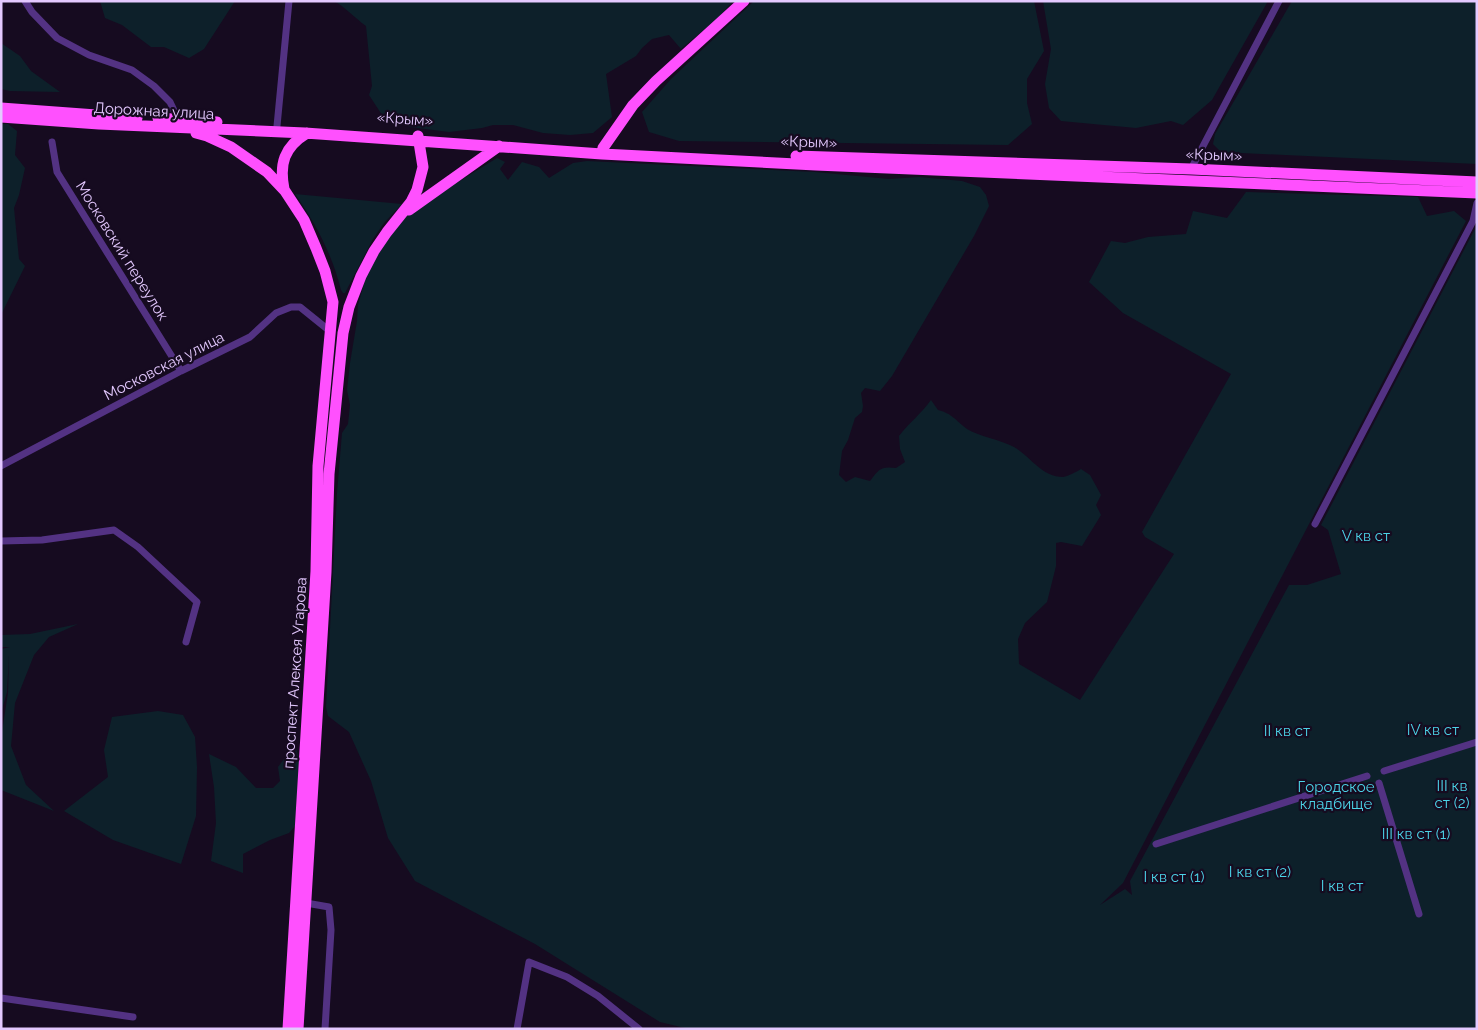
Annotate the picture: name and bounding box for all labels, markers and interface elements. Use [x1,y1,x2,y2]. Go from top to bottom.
street label: Дорожная улица [93,99,215,123]
street label: «Крым» [376,108,434,130]
street label: «Крым» [780,132,838,152]
street label: «Крым» [1185,145,1243,165]
street label: Московский переулок [72,178,172,324]
street label: Московская улица [101,328,227,404]
park label: V кв ст [1342,527,1390,545]
street label: проспект Алексея Угарова [279,577,311,769]
park label: IV кв ст [1407,721,1459,739]
park label: II кв ст [1264,722,1310,740]
park label: III кв ст (2) [1434,777,1470,812]
park label: Городское кладбище [1298,778,1375,813]
park label: III кв ст (1) [1382,825,1450,843]
park label: I кв ст (2) [1229,863,1291,881]
park label: I кв ст (1) [1144,868,1204,886]
park label: I кв ст [1321,877,1363,895]

